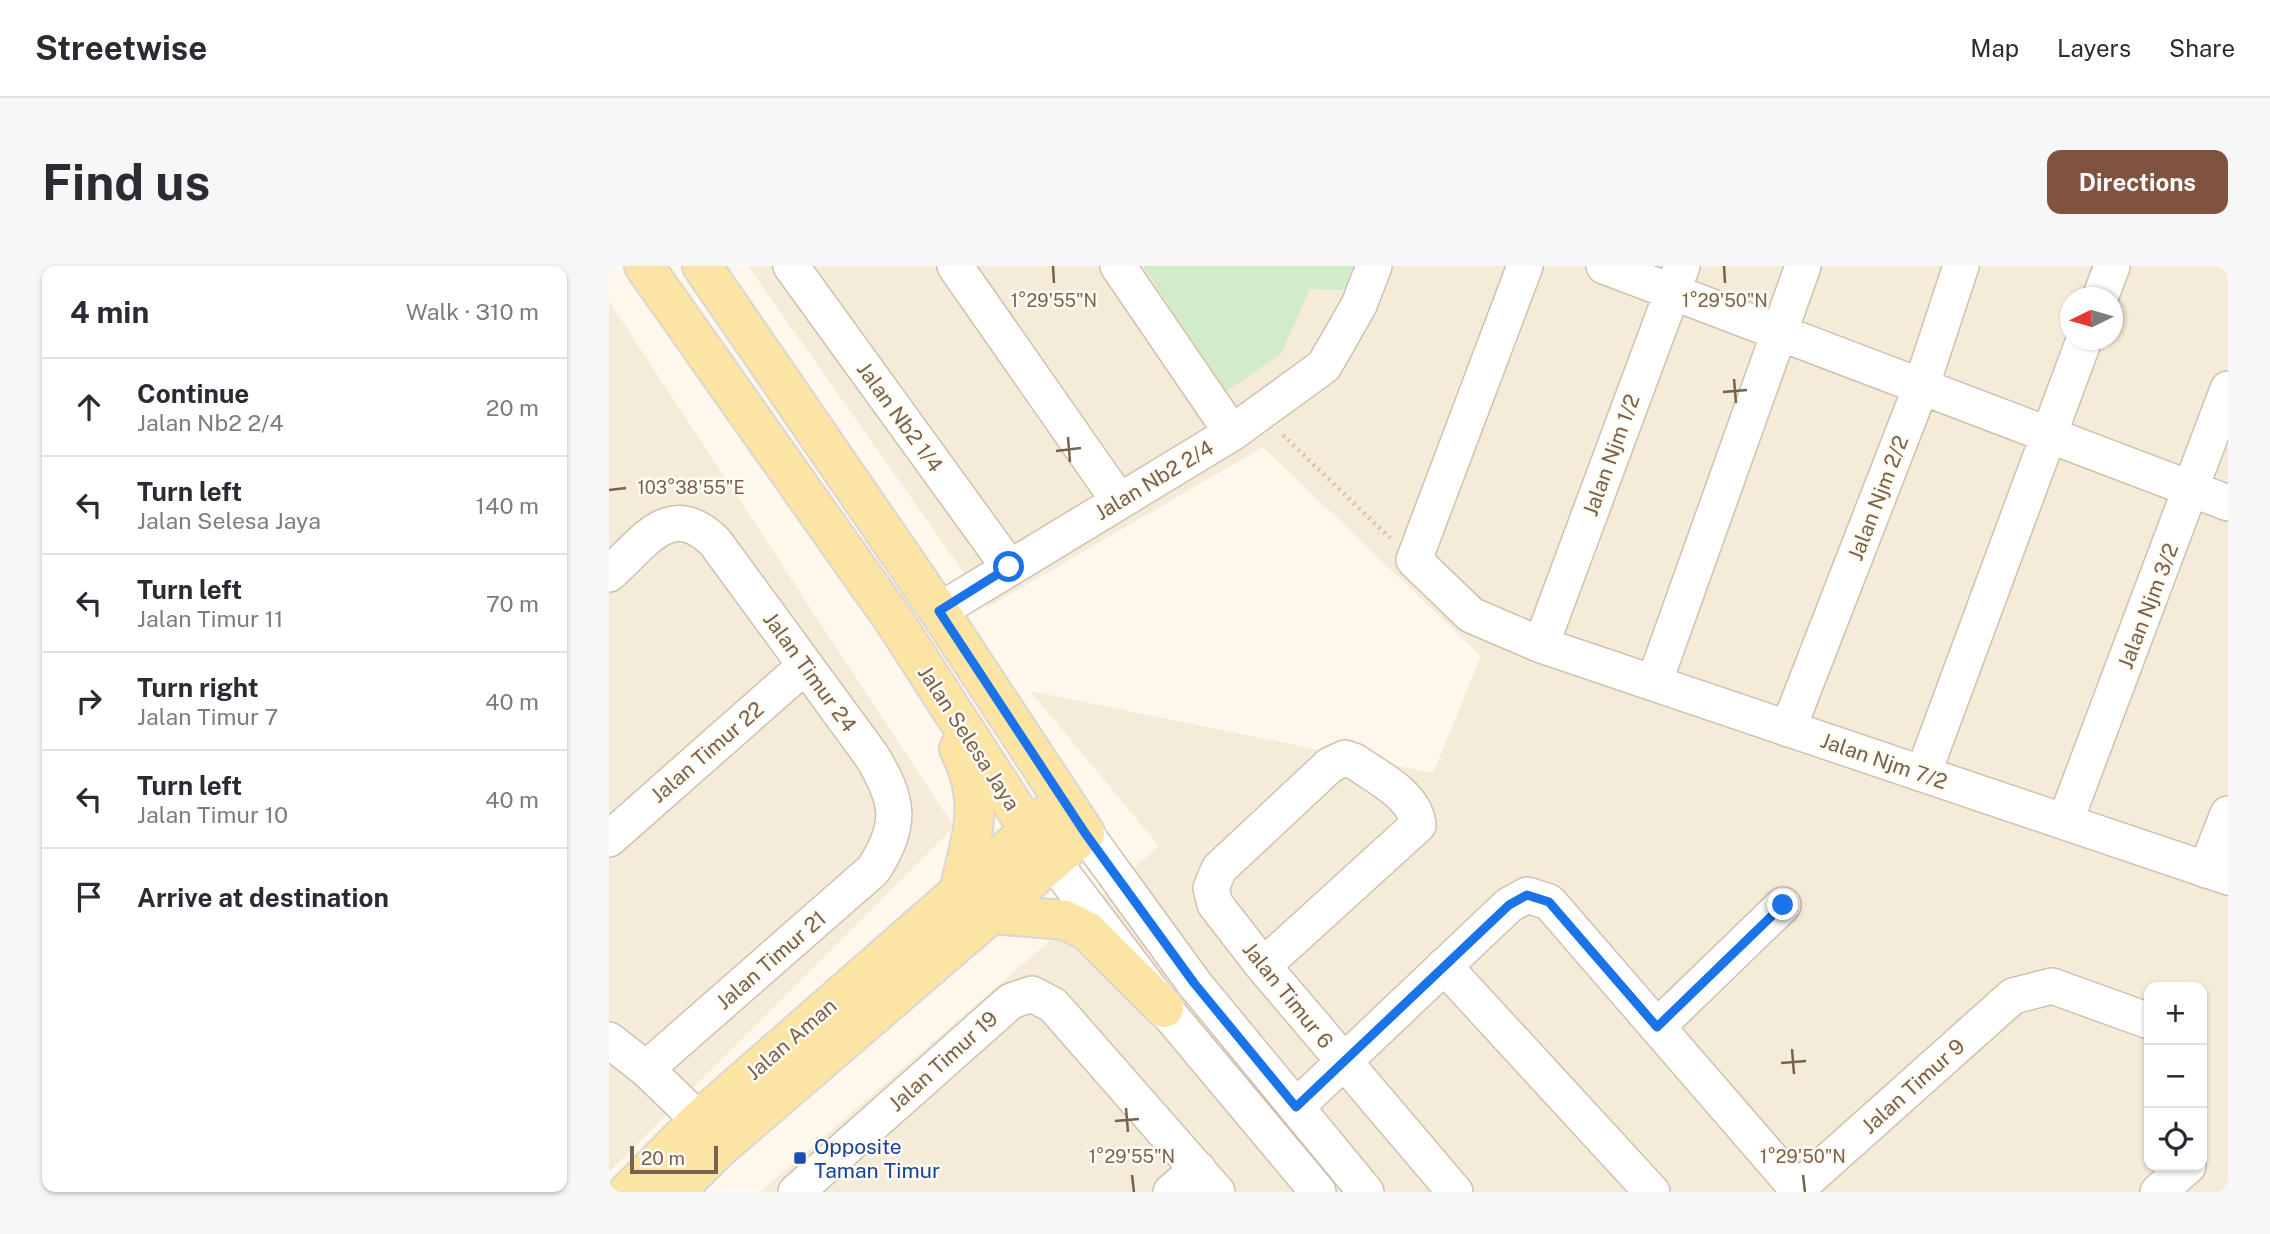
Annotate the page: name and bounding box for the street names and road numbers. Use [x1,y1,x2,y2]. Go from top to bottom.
street label: Jalan Nb2 1/4 [852,357,948,477]
street label: Jalan Njm 1/2 [1577,391,1645,519]
street label: Jalan Njm 2/2 [1843,432,1913,564]
street label: Jalan Nb2 2/4 [1090,435,1218,525]
street label: Jalan Njm 3/2 [2113,540,2183,672]
street label: Jalan Timur 24 [758,607,862,737]
street label: Jalan Selesa Jaya [913,661,1025,815]
street label: Jalan Timur 22 [645,696,769,808]
street label: Jalan Njm 7/2 [1817,728,1951,794]
street label: Jalan Timur 21 [711,905,831,1015]
street label: Jalan Timur 6 [1238,937,1338,1053]
street label: Jalan Aman [741,993,841,1085]
street label: Jalan Timur 19 [883,1005,1003,1117]
street label: Jalan Timur 9 [1856,1033,1970,1139]

